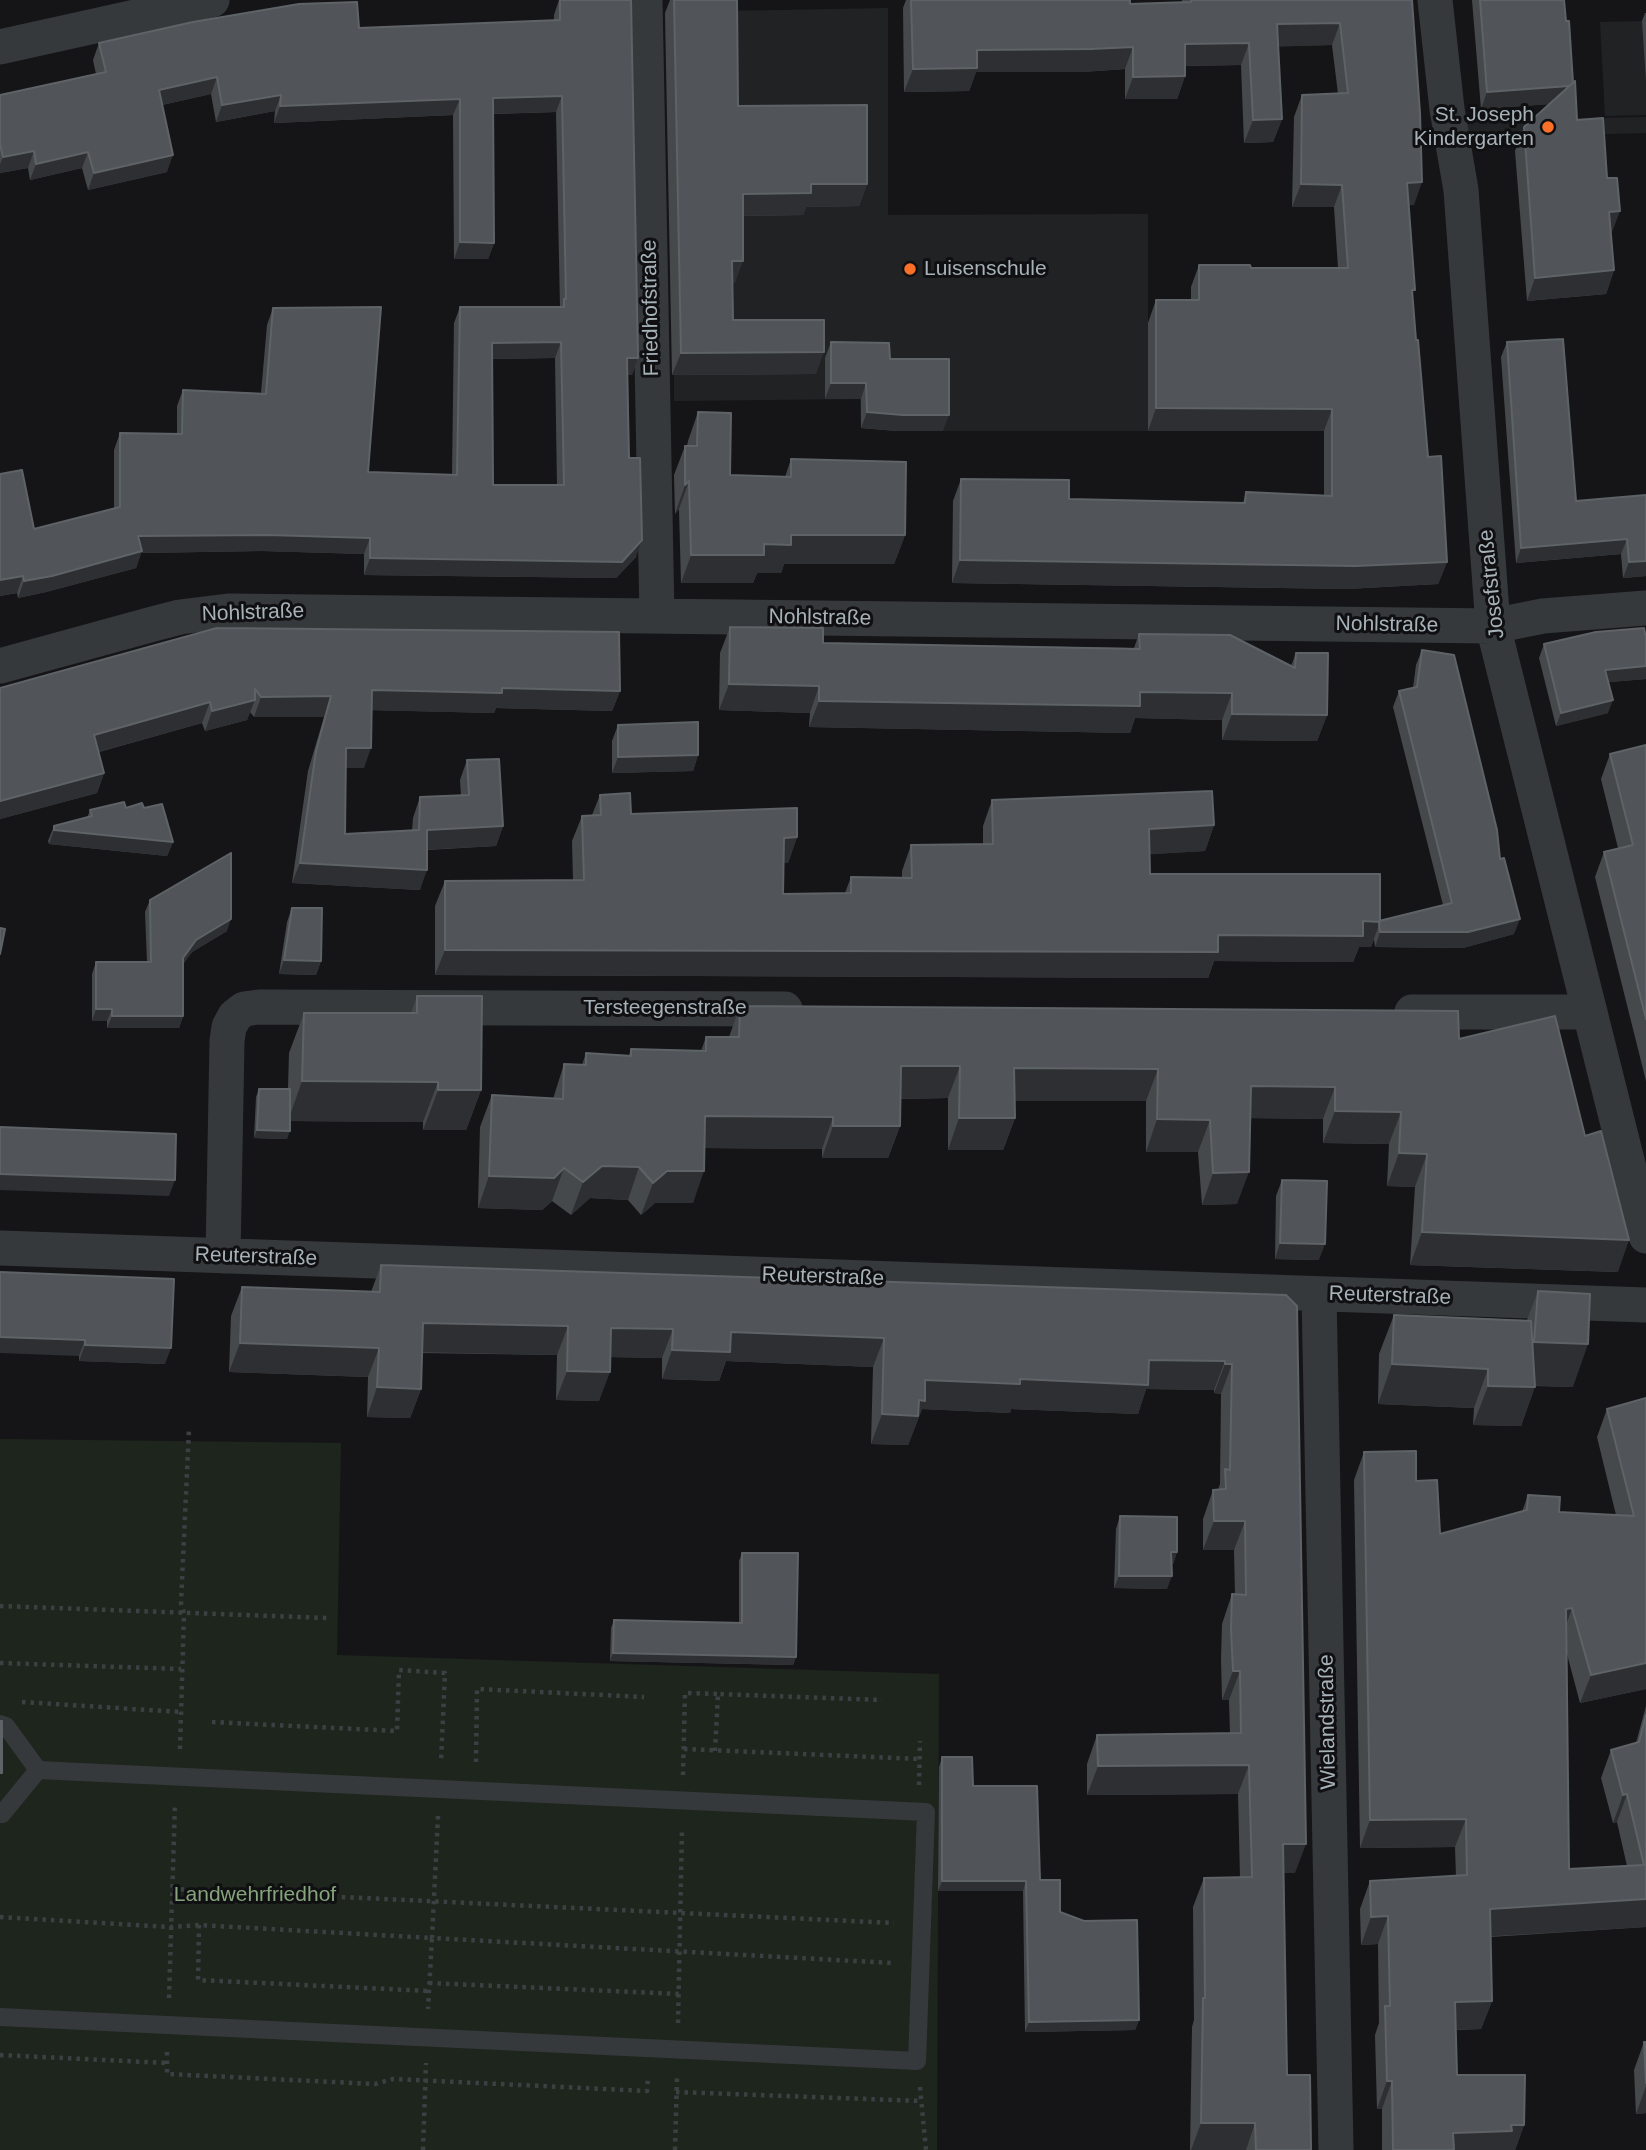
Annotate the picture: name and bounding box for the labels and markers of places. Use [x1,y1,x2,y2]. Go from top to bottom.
place label: St. Joseph Kindergarten [1414,102,1534,152]
marker: St. Joseph Kindergarten [1540,119,1556,135]
place label: Luisenschule [924,256,1047,282]
marker: Luisenschule [902,261,918,277]

